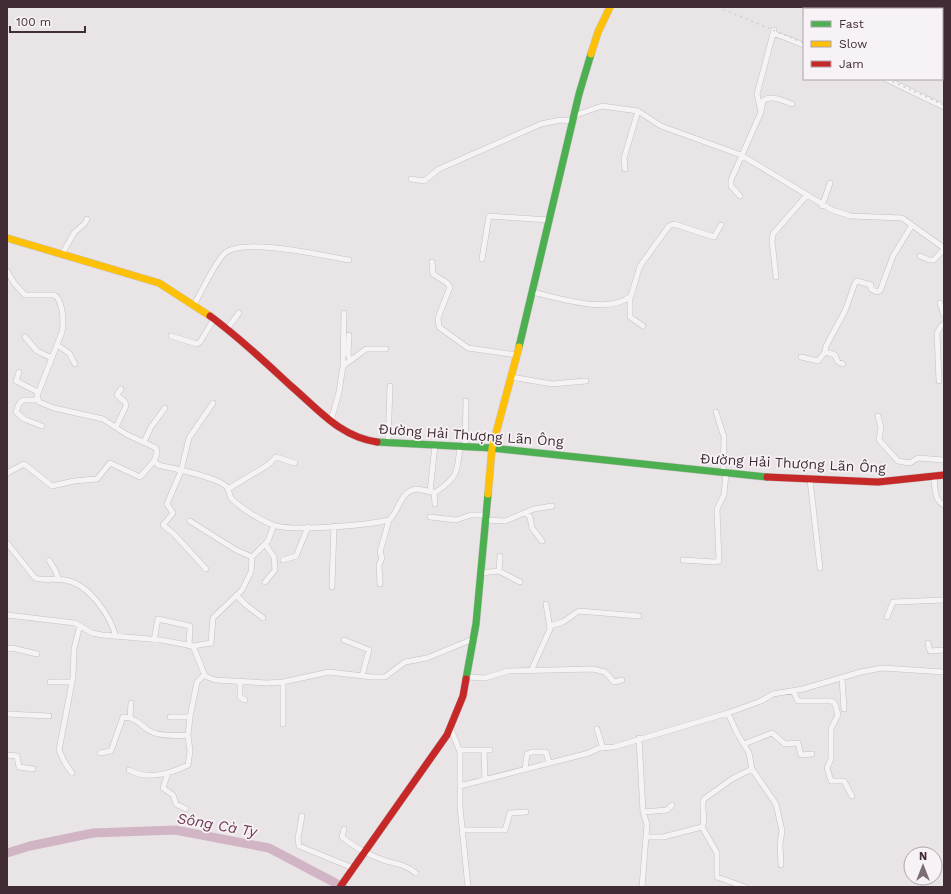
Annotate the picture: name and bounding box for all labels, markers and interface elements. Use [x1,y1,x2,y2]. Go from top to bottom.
scale bar [10,8,85,34]
legend [803,8,943,80]
text: 100 m [16,15,51,29]
text: Fast [839,17,864,31]
text: Slow [839,37,867,51]
text: Jam [839,57,864,71]
street label: Đường Hải Thượng Lãn Ông [378,421,565,449]
street label: Đường Hải Thượng Lãn Ông [700,450,887,476]
water label: Sông Cà Ty [176,809,260,841]
north arrow [903,846,943,886]
text: N [919,850,927,863]

